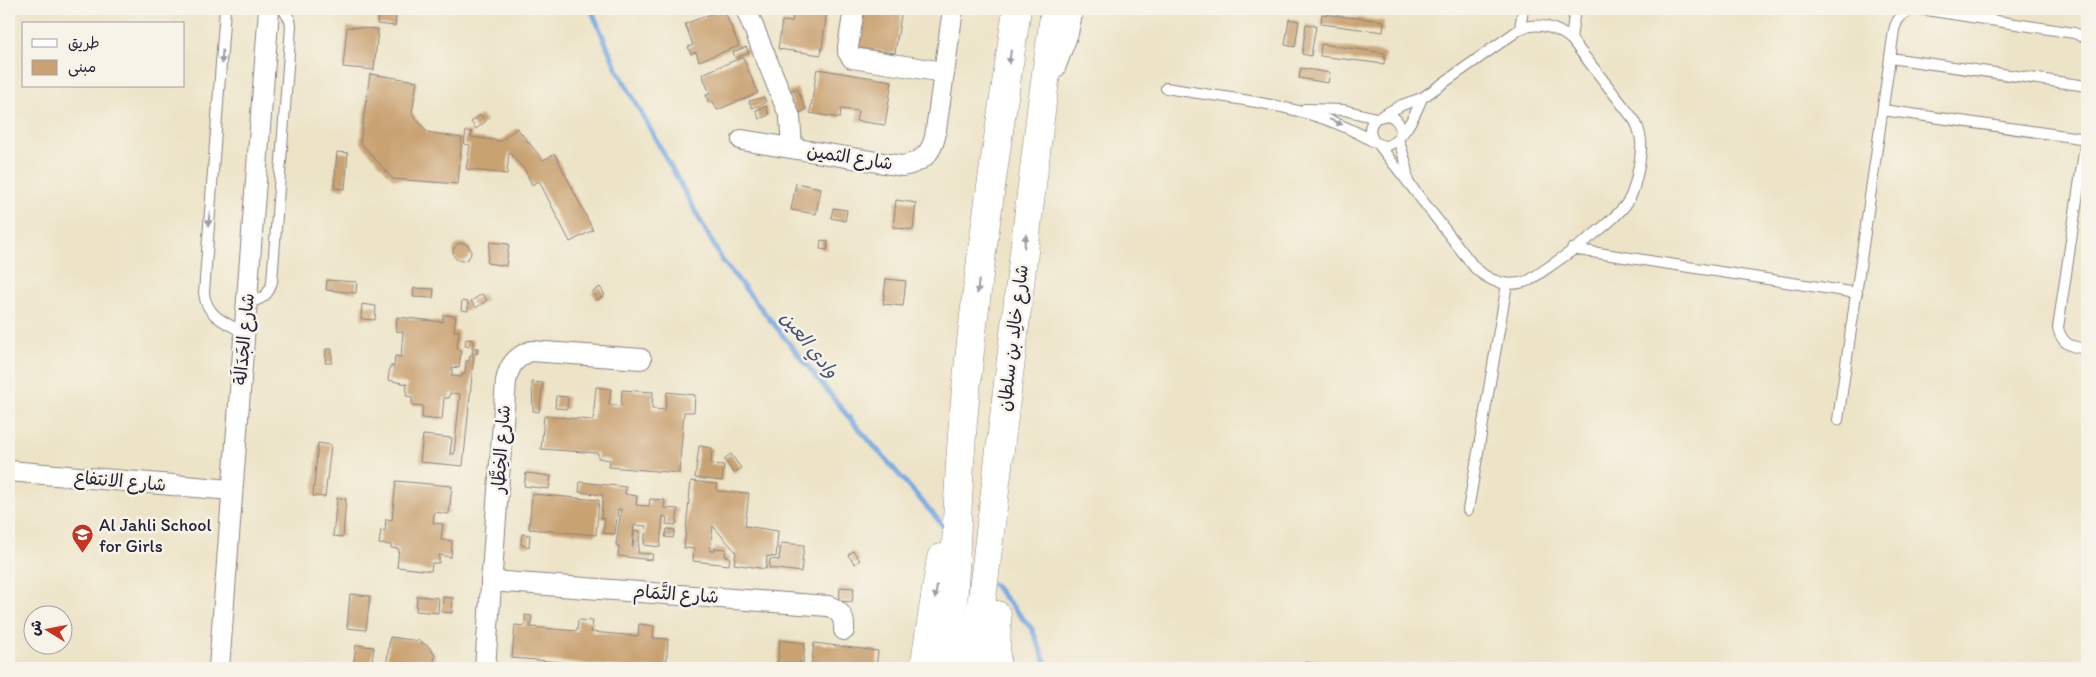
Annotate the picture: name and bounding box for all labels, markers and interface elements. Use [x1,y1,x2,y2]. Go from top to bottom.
legend [22,22,185,88]
text: طريق [68,34,100,52]
one-way arrow [1006,49,1014,65]
one-way arrow [217,50,225,66]
text: مبنى [68,58,96,77]
one-way arrow [1329,118,1344,126]
street label: شارع الثمين [805,139,894,176]
one-way arrow [205,212,213,228]
one-way arrow [1021,233,1029,249]
street label: شارع خالِد بن سلطان [993,263,1034,413]
one-way arrow [974,280,982,296]
street label: شارع الجَدَالَة [228,292,260,386]
water label: وادي العين [774,306,844,384]
street label: شارع الخِطَّار [486,404,516,496]
street label: شارع الانتفاع [73,466,167,497]
place label: Al Jahli School for Girls [99,514,212,557]
school or university icon: Al Jahli School for Girls [71,523,95,554]
street label: شارع التَّمَام [632,578,720,611]
one-way arrow [932,584,940,600]
north arrow [22,604,72,654]
text: ش [26,619,45,637]

